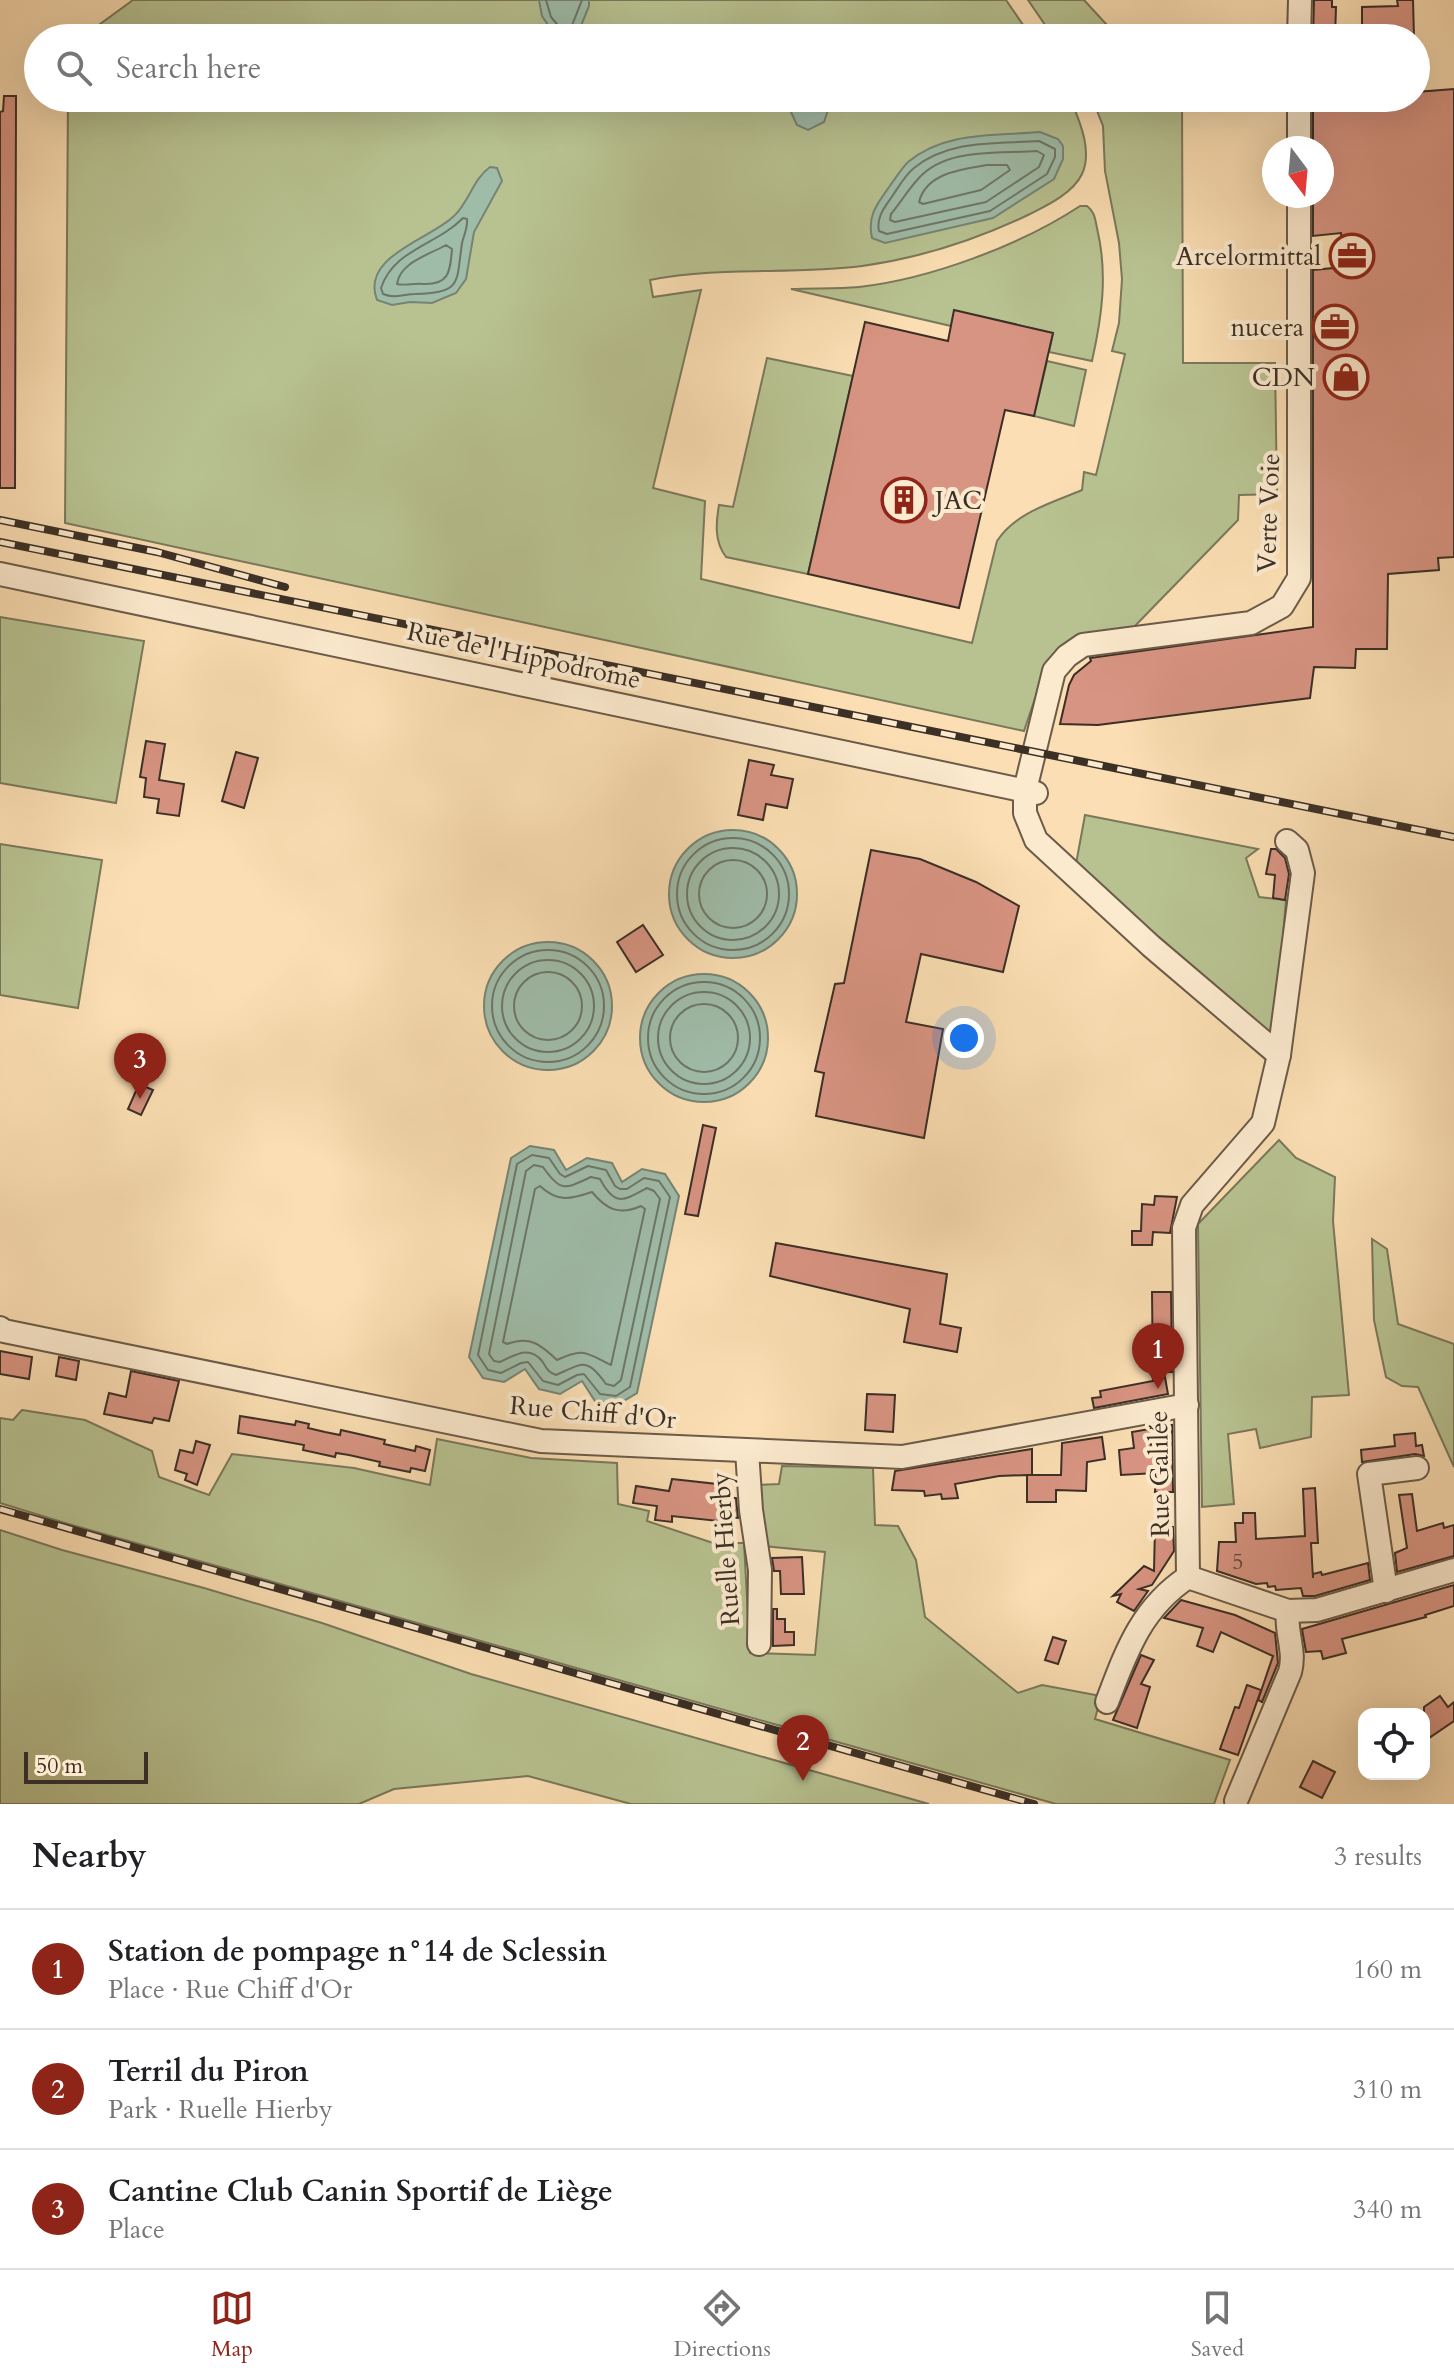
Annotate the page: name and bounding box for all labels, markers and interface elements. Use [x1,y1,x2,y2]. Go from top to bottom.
search box [24,24,1430,112]
icon: search [52,46,96,90]
text: Search here [116,48,261,89]
north arrow [1262,136,1334,208]
office icon: Arcelormittal [1328,232,1376,280]
place label: Arcelormittal [1176,239,1321,274]
office icon: nucera [1311,303,1359,351]
place label: nucera [1231,310,1304,345]
shop icon: CDN [1322,353,1370,401]
place label: CDN [1252,360,1315,395]
street label: Verte Voie [1249,453,1288,573]
building icon: JAC [880,476,928,524]
place label: JAC [931,483,982,518]
street label: Rue de l'Hippodrome [404,614,644,697]
your location [944,1018,984,1058]
pin: 3 [114,1033,166,1099]
pin: 1 [1132,1323,1184,1389]
street label: Rue Chiff d'Or [508,1388,678,1437]
street label: Rue Galilée [1141,1410,1178,1538]
street label: Ruelle Hierby [703,1471,748,1627]
house number: 5 [1232,1547,1244,1577]
map controls [1358,1708,1430,1780]
button: locate [1358,1708,1430,1780]
pin: 2 [777,1715,829,1781]
scale bar [24,1748,148,1784]
text: 50 m [36,1751,83,1781]
text: Nearby [32,1833,147,1879]
text: 3 results [1334,1839,1422,1874]
text: Station de pompage n°14 de Sclessin [108,1931,607,1972]
text: 1 [51,1952,65,1987]
text: 160 m [1353,1952,1422,1987]
text: Place · Rue Chiff d'Or [108,1972,352,2007]
text: Terril du Piron [108,2051,309,2092]
text: 2 [51,2072,65,2107]
text: 310 m [1353,2072,1422,2107]
text: Park · Ruelle Hierby [108,2092,333,2127]
text: Cantine Club Canin Sportif de Liège [108,2171,613,2212]
text: 3 [51,2192,65,2227]
text: 340 m [1353,2192,1422,2227]
text: Place [108,2212,165,2247]
tab: Map [210,2286,254,2364]
tab: Directions [674,2286,771,2364]
tab: Saved [1191,2286,1244,2364]

